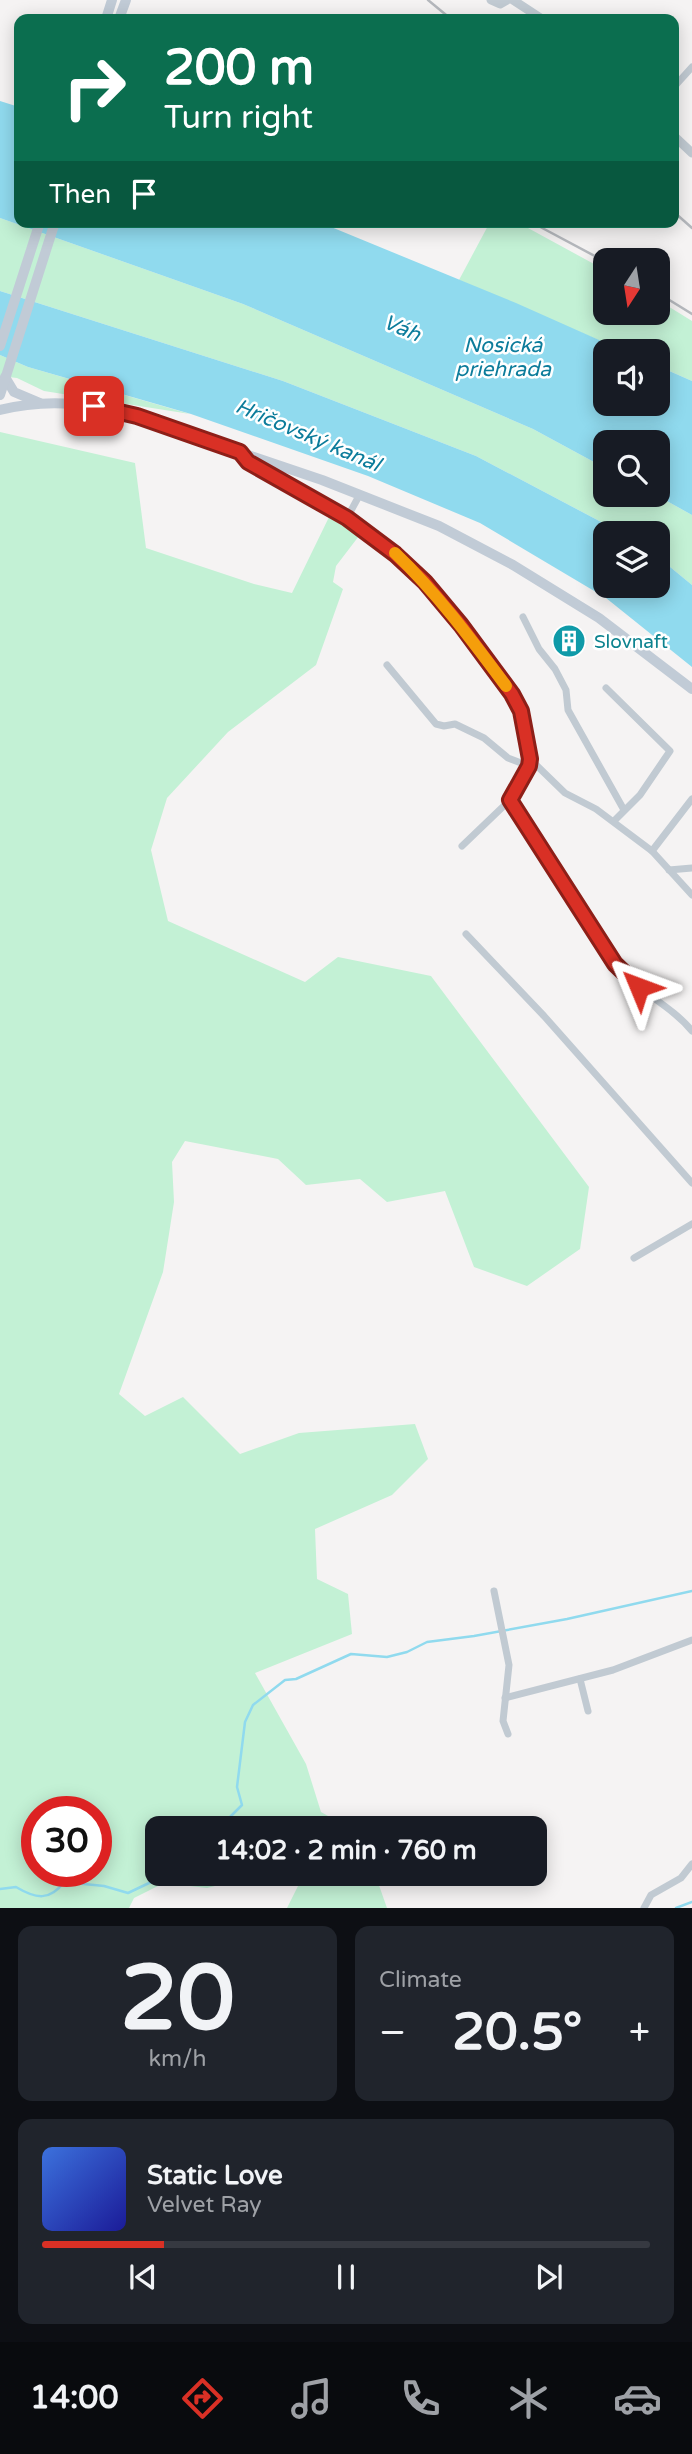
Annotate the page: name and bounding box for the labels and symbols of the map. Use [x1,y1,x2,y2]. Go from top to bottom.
north arrow [593,248,670,326]
water label: Váh [379,310,425,348]
water label: Nosická priehrada [455,333,552,382]
pin [64,376,124,436]
water label: Hričovský kanál [232,394,387,478]
building icon: Slovnaft [550,622,588,660]
place label: Slovnaft [594,631,668,653]
position arrow [602,950,676,1024]
speed limit sign: 30 [21,1796,112,1887]

